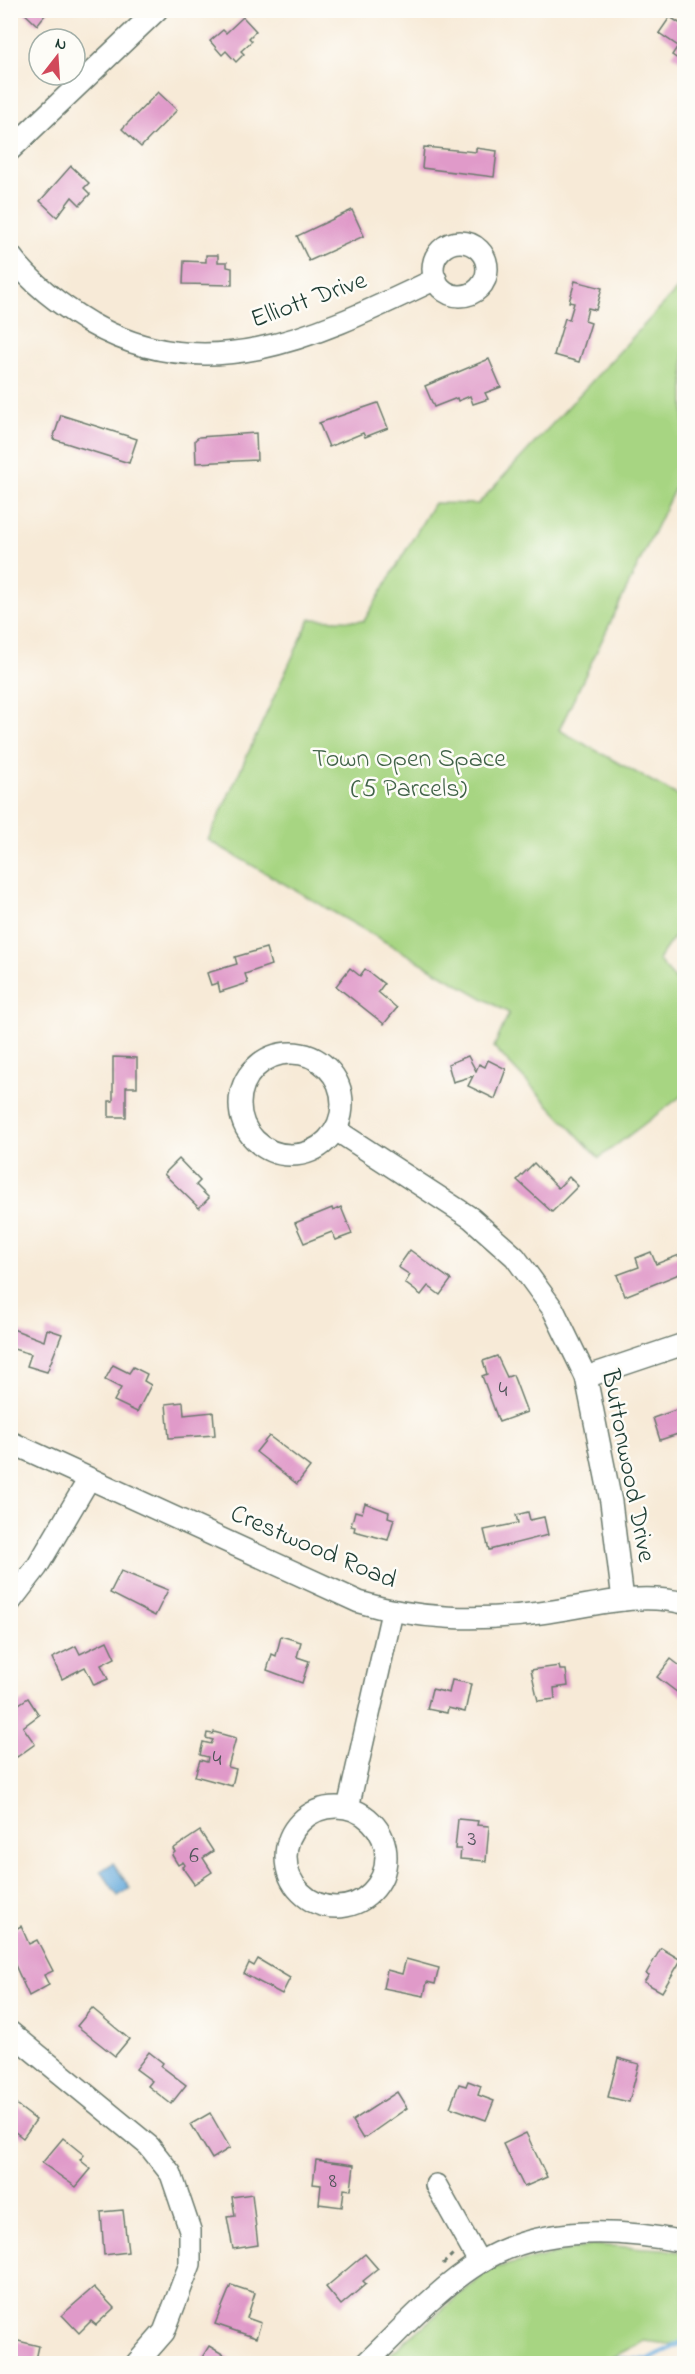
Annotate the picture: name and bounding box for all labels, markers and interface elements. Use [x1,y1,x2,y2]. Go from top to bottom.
north arrow [27,27,87,87]
text: N [52,32,70,58]
street label: Elliott Drive [246,262,373,340]
park label: Town Open Space (5 Parcels) [312,741,506,809]
street label: Buttonwood Drive [590,1366,664,1566]
house number: 4 [498,1375,508,1407]
street label: Crestwood Road [224,1496,402,1600]
house number: 4 [212,1744,222,1776]
house number: 3 [467,1824,477,1856]
house number: 6 [189,1841,199,1873]
house number: 8 [329,2166,337,2198]

